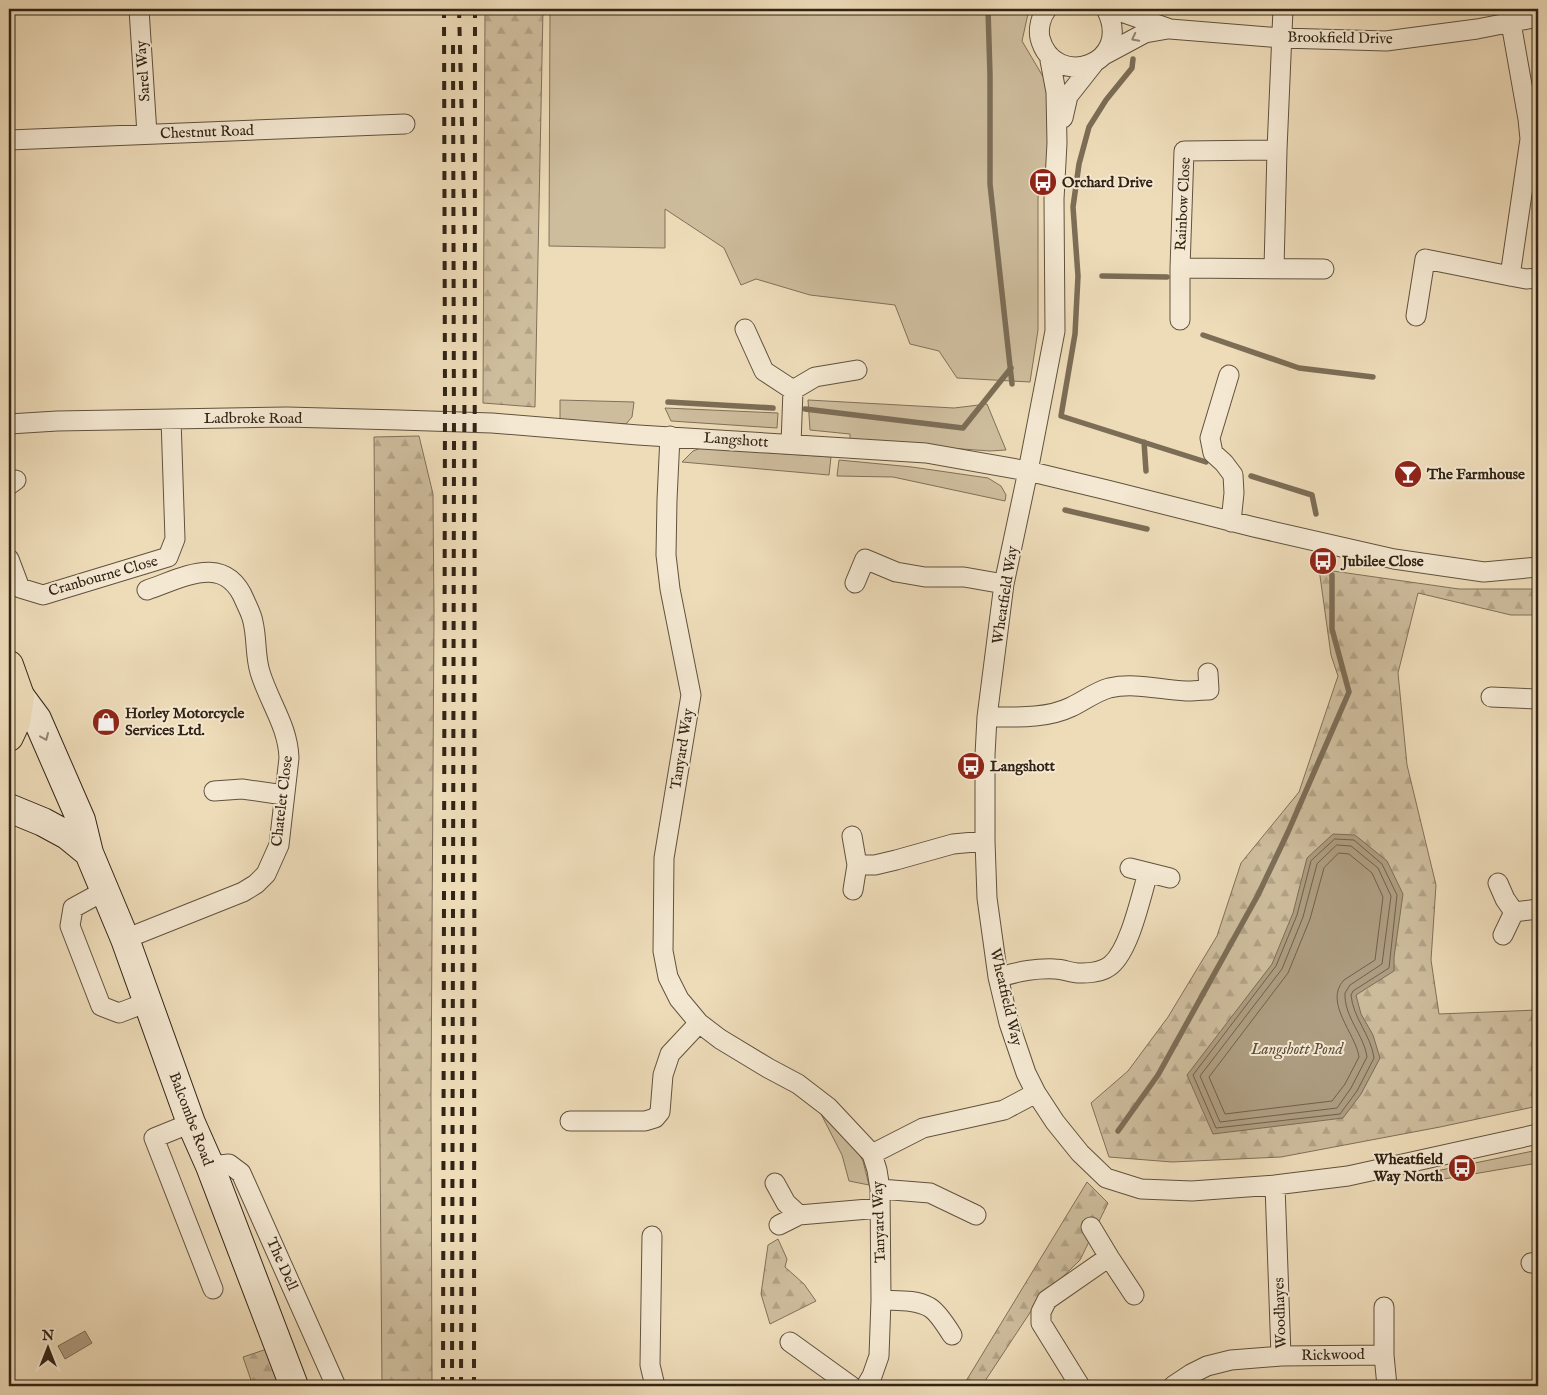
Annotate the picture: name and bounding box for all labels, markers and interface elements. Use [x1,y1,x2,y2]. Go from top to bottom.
street label: Brookfield Drive [1287,28,1393,48]
one-way arrow [1132,32,1141,42]
street label: Sarel Way [131,39,155,102]
street label: Chestnut Road [160,121,255,143]
street label: Rainbow Close [1171,157,1195,251]
bus stop icon: Orchard Drive [1028,167,1058,197]
place label: Orchard Drive [1062,173,1153,192]
street label: Ladbroke Road [204,409,303,428]
street label: Langshott [703,428,769,452]
bar icon: The Farmhouse [1393,459,1423,489]
place label: The Farmhouse [1426,465,1525,484]
street label: Wheatfield Way [988,544,1022,646]
bus stop icon: Jubilee Close [1308,546,1338,576]
street label: Cranbourne Close [46,551,160,601]
place label: Jubilee Close [1340,552,1424,571]
place label: Horley Motorcycle Services Ltd. [125,704,245,740]
shop icon: Horley Motorcycle Services Ltd. [91,707,121,737]
street label: Tanyard Way [666,707,698,791]
one-way arrow [39,732,49,741]
bus stop icon: Langshott [956,751,986,781]
street label: Chatelet Close [267,754,297,848]
place label: Langshott [990,757,1056,776]
street label: Wheatfield Way [986,946,1027,1048]
water label: Langshott Pond [1250,1040,1344,1060]
street label: Balcombe Road [164,1070,218,1169]
place label: Wheatfield Way North [1372,1150,1444,1186]
bus stop icon: Wheatfield Way North [1447,1153,1477,1183]
street label: Tanyard Way [868,1180,890,1263]
street label: The Dell [262,1234,302,1294]
street label: Woodhayes [1269,1277,1291,1349]
north arrow [22,1322,72,1372]
text: N [41,1327,54,1345]
street label: Rickwood [1301,1345,1366,1365]

